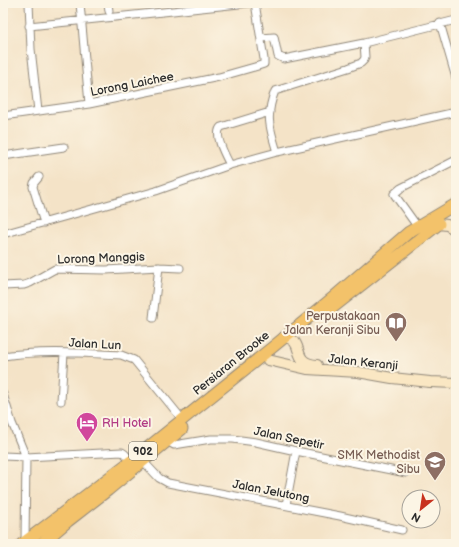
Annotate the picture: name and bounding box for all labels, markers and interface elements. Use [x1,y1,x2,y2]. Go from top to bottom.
street label: Lorong Laichee [89,69,175,100]
street label: Lorong Manggis [57,249,145,268]
place label: Perpustakaan Jalan Keranji Sibu [283,309,380,338]
library icon: Perpustakaan Jalan Keranji Sibu [383,310,409,343]
street label: Persiaran Brooke [190,328,272,399]
street label: Jalan Lun [68,336,122,353]
street label: Jalan Keranji [327,351,399,374]
hotel icon: RH Hotel [74,410,100,443]
place label: RH Hotel [102,416,151,431]
street label: Jalan Sepetir [252,424,326,453]
road number: 902 [129,442,157,460]
place label: SMK Methodist Sibu [337,448,420,477]
school or university icon: SMK Methodist Sibu [422,449,448,482]
street label: Jalan Jelutong [231,477,311,506]
north arrow [401,489,441,529]
text: N [409,510,423,525]

